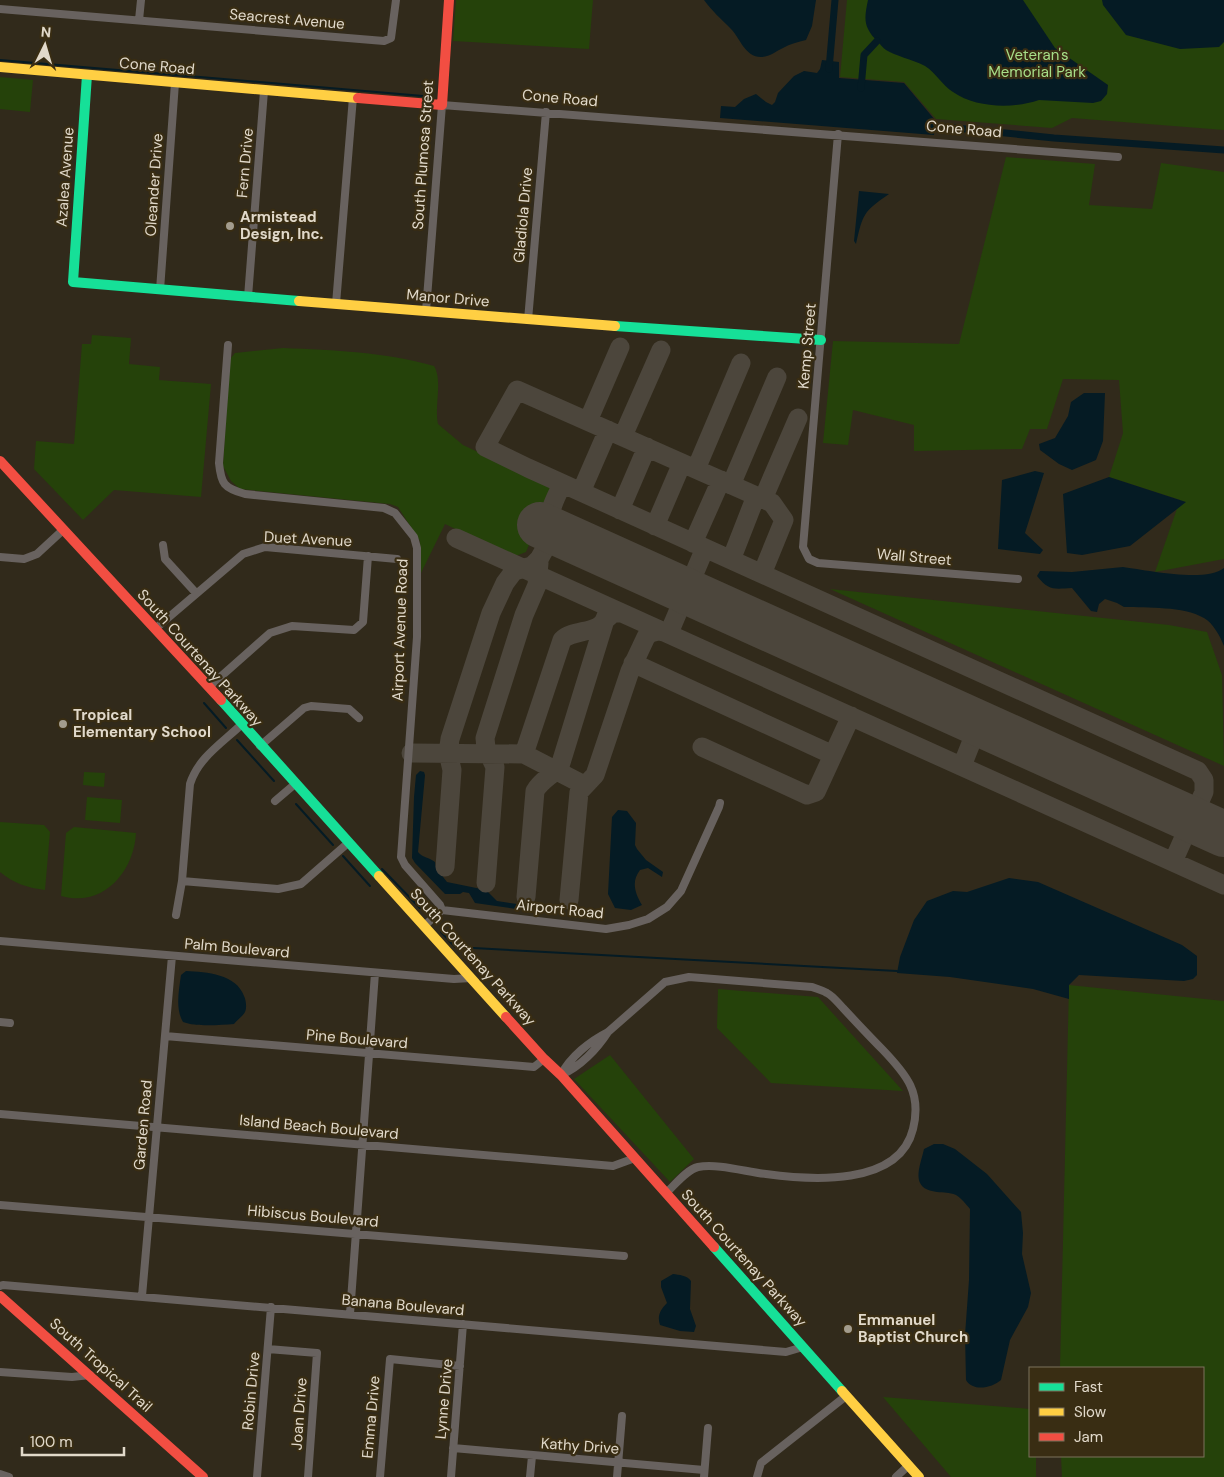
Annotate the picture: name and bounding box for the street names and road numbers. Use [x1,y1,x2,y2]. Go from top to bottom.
street label: Seacrest Avenue [228,4,346,34]
street label: Cone Road [118,53,196,79]
street label: South Plumosa Street [408,79,438,230]
street label: Cone Road [521,85,599,111]
street label: Cone Road [925,116,1003,142]
street label: Azalea Avenue [52,126,78,228]
street label: Fern Drive [232,127,258,199]
street label: Oleander Drive [140,133,168,237]
street label: Gladiola Drive [509,166,537,264]
street label: Manor Drive [406,284,490,312]
street label: Kemp Street [793,302,821,390]
street label: Duet Avenue [264,527,352,551]
street label: Wall Street [876,544,952,570]
street label: Airport Avenue Road [388,558,412,702]
street label: South Courtenay Parkway [133,585,268,732]
street label: South Courtenay Parkway [406,884,541,1031]
street label: Airport Road [515,894,605,924]
street label: Palm Boulevard [183,933,291,963]
street label: Pine Boulevard [305,1025,409,1053]
street label: Garden Road [129,1079,157,1171]
street label: Island Beach Boulevard [238,1110,400,1144]
street label: South Courtenay Parkway [677,1185,812,1332]
street label: Hibiscus Boulevard [247,1200,379,1232]
street label: Banana Boulevard [341,1290,465,1320]
street label: South Tropical Trail [45,1314,157,1416]
street label: Robin Drive [238,1351,264,1431]
street label: Lynne Drive [431,1358,457,1440]
street label: Emma Drive [357,1375,385,1459]
street label: Joan Drive [286,1377,312,1451]
street label: Kathy Drive [540,1433,620,1459]

